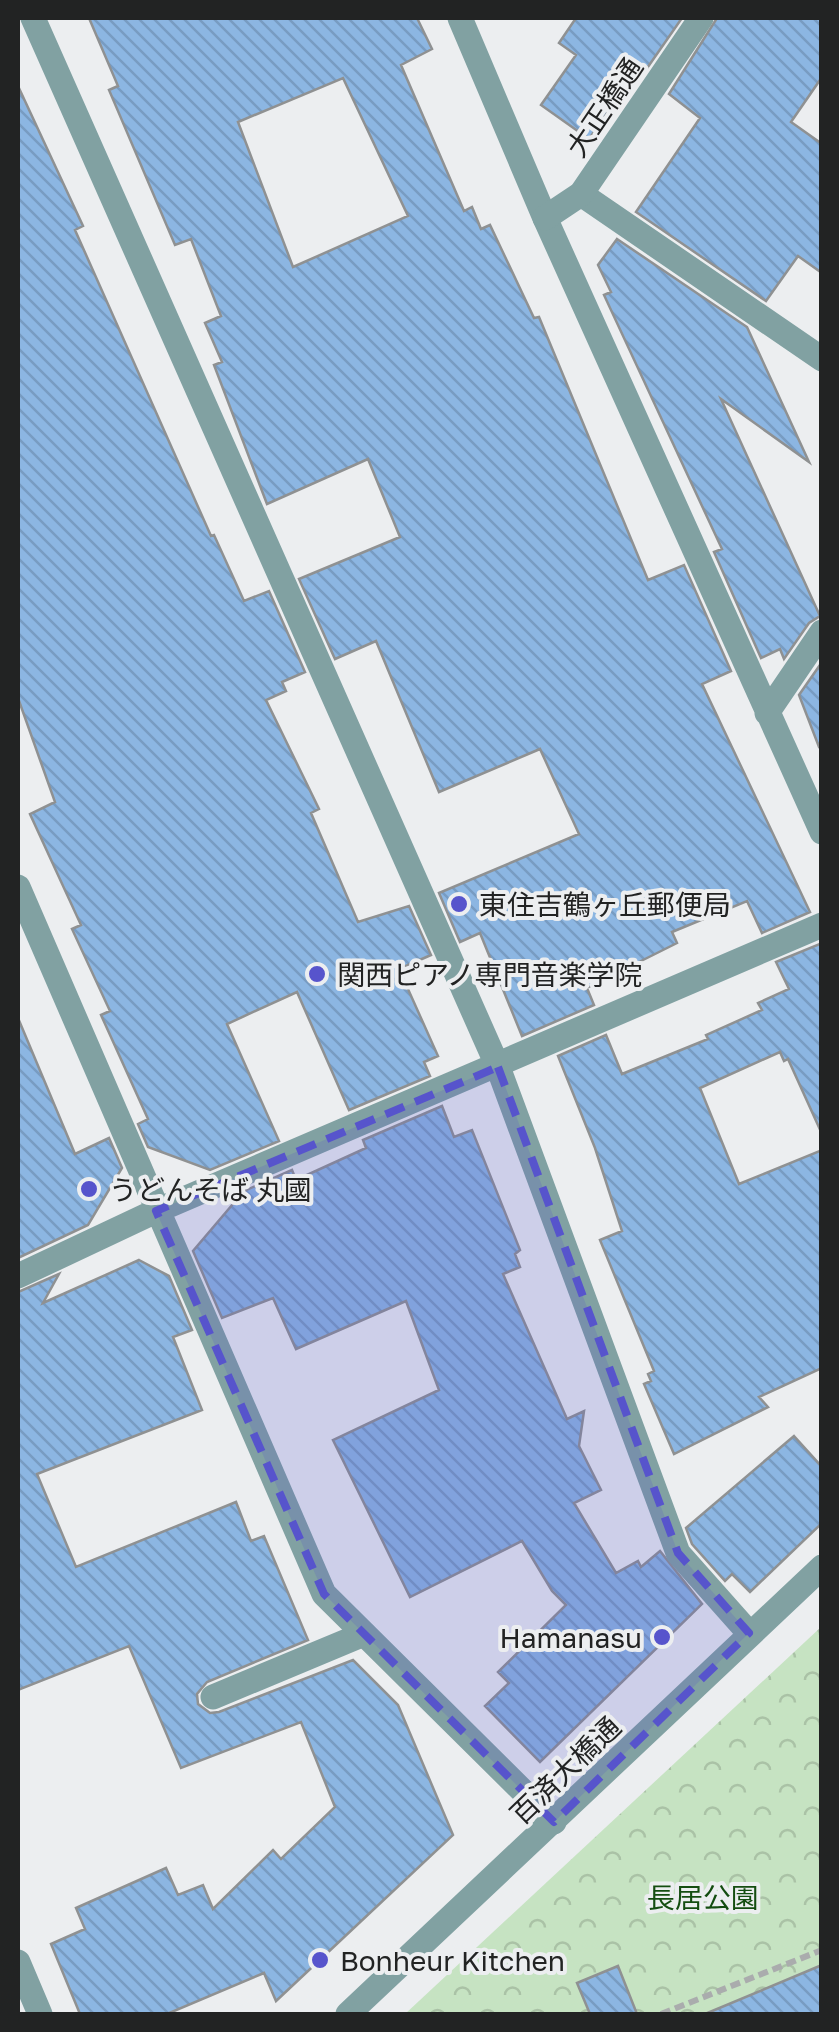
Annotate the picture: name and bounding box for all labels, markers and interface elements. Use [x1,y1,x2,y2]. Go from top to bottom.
street label: 大正橋通 [559,51,649,163]
place label: 東住吉鶴ヶ丘郵便局 [479,888,731,921]
marker: 東住吉鶴ヶ丘郵便局 [448,893,470,915]
place label: 関西ピアノ専門音楽学院 [337,958,642,991]
marker: 関西ピアノ専門音楽学院 [306,963,328,985]
place label: うどんそば 丸國 [109,1173,312,1206]
marker: うどんそば 丸國 [78,1178,100,1200]
place label: Hamanasu [499,1621,642,1654]
marker: Hamanasu [651,1626,673,1648]
street label: 百済大橋通 [503,1709,627,1831]
park label: 長居公園 [647,1881,759,1914]
place label: Bonheur Kitchen [340,1944,565,1977]
marker: Bonheur Kitchen [309,1949,331,1971]

